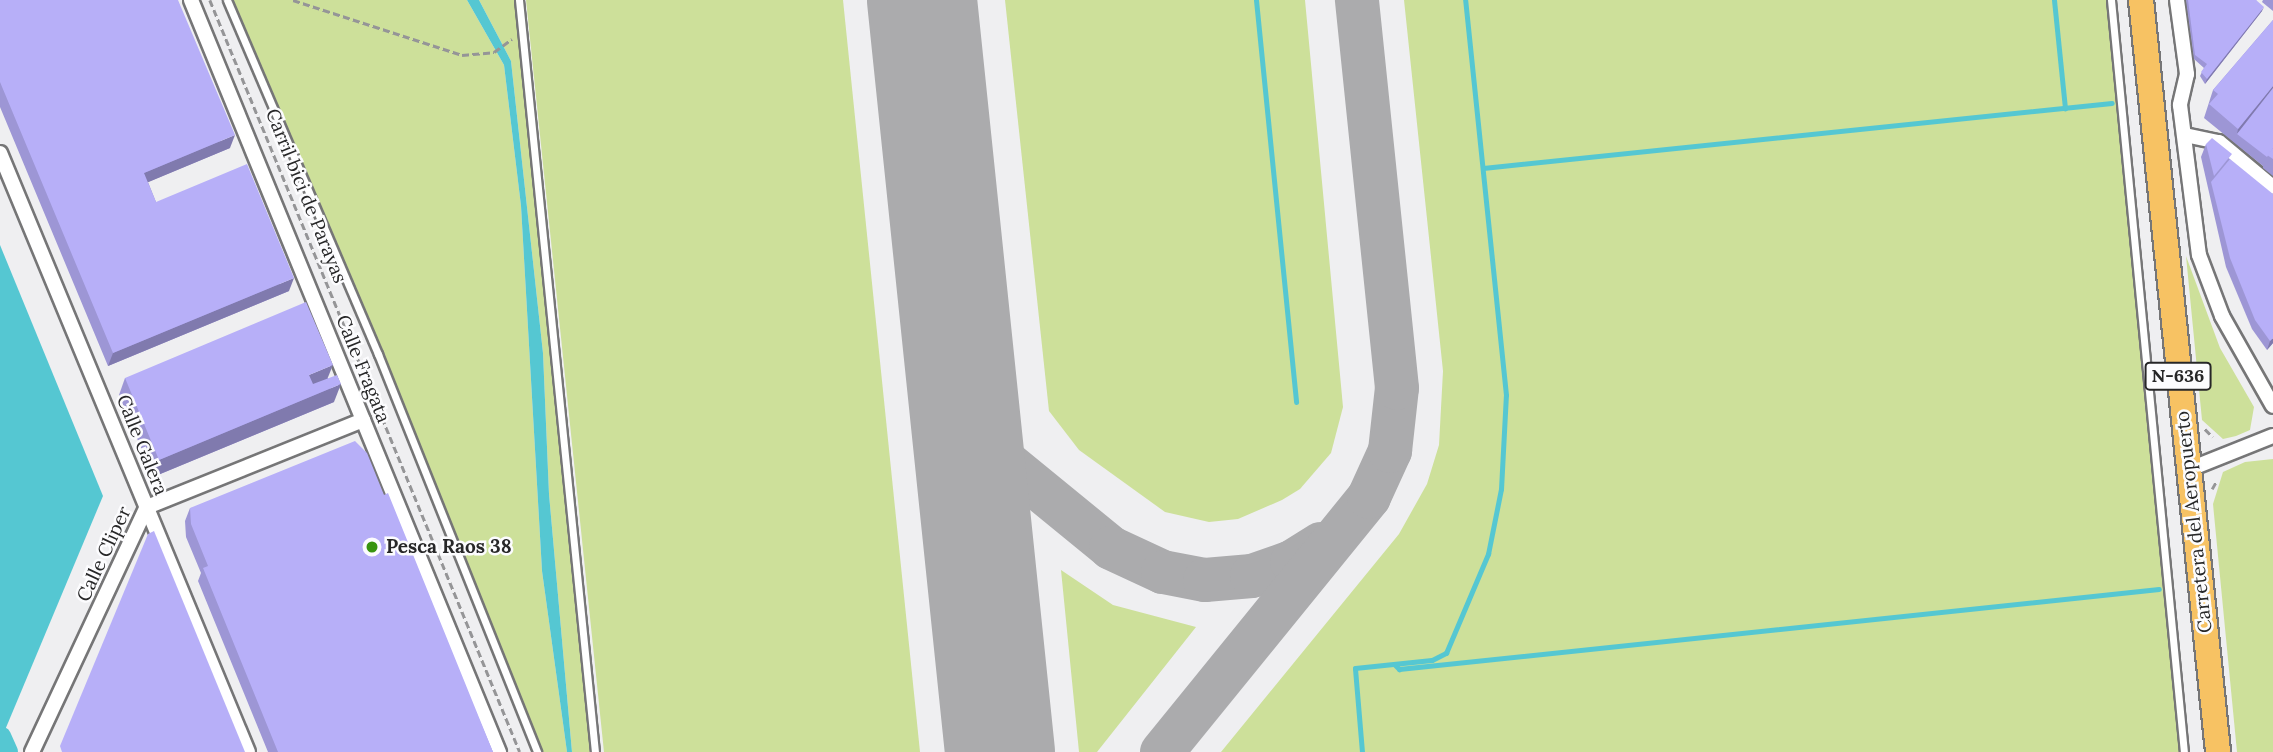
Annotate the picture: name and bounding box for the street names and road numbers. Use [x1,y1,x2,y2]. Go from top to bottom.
street label: Carril bici de Parayas [261,105,351,287]
street label: Calle Fragata [331,312,395,426]
road number: N-636 [2143,362,2213,390]
street label: Calle Galera [112,391,172,499]
street label: Carretera del Aeropuerto [2171,410,2217,634]
street label: Calle Cliper [72,503,136,605]

